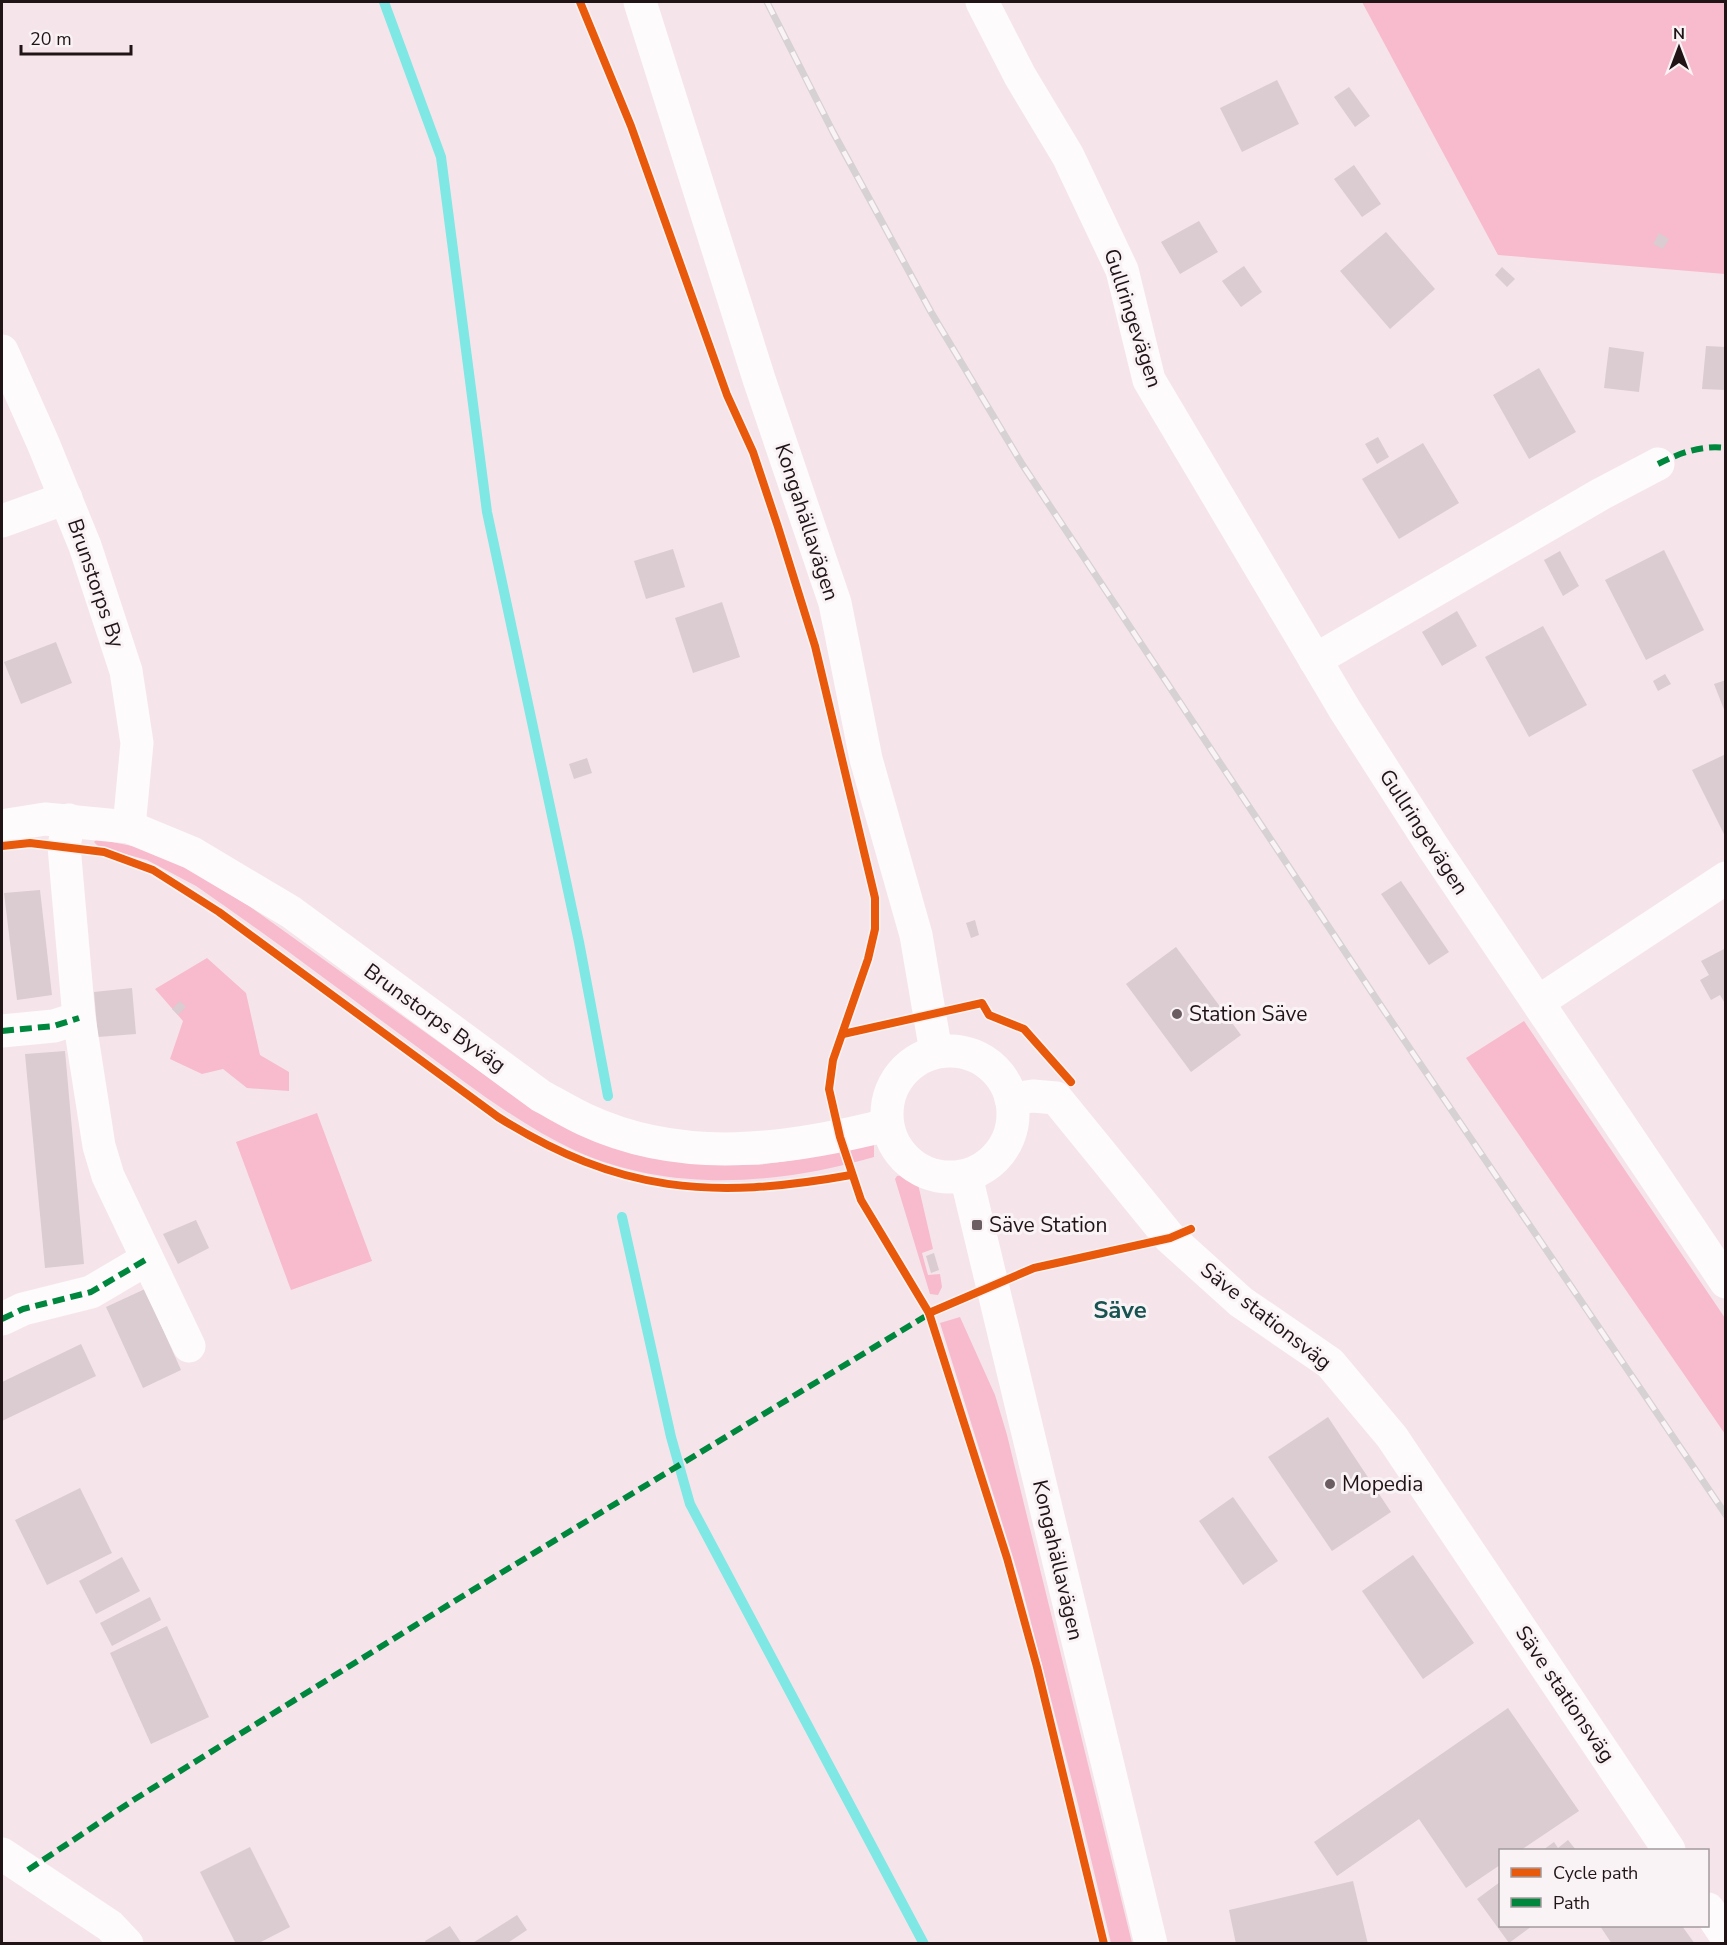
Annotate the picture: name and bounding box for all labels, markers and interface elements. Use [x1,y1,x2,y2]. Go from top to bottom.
scale bar [21,18,130,56]
north arrow [1649,18,1709,78]
text: N [1673,23,1685,45]
text: 20 m [30,27,72,51]
street label: Gullringevägen [1097,245,1169,391]
street label: Kongahällavägen [768,440,846,604]
street label: Brunstorps By [61,515,131,651]
street label: Gullringevägen [1373,764,1475,900]
street label: Brunstorps Byväg [358,957,512,1079]
place label: Station Säve [1189,1000,1307,1028]
marker: Station Säve [1170,1007,1184,1021]
place label: Säve Station [989,1211,1107,1239]
marker: Säve Station [970,1218,984,1232]
street label: Säve stationsväg [1195,1256,1337,1376]
district label: Säve [1093,1294,1147,1326]
place label: Mopedia [1342,1470,1423,1498]
street label: Kongahällavägen [1026,1477,1090,1643]
marker: Mopedia [1323,1477,1337,1491]
street label: Säve stationsväg [1509,1620,1621,1768]
legend [1499,1849,1709,1927]
text: Cycle path [1553,1861,1638,1885]
text: Path [1553,1891,1590,1915]

